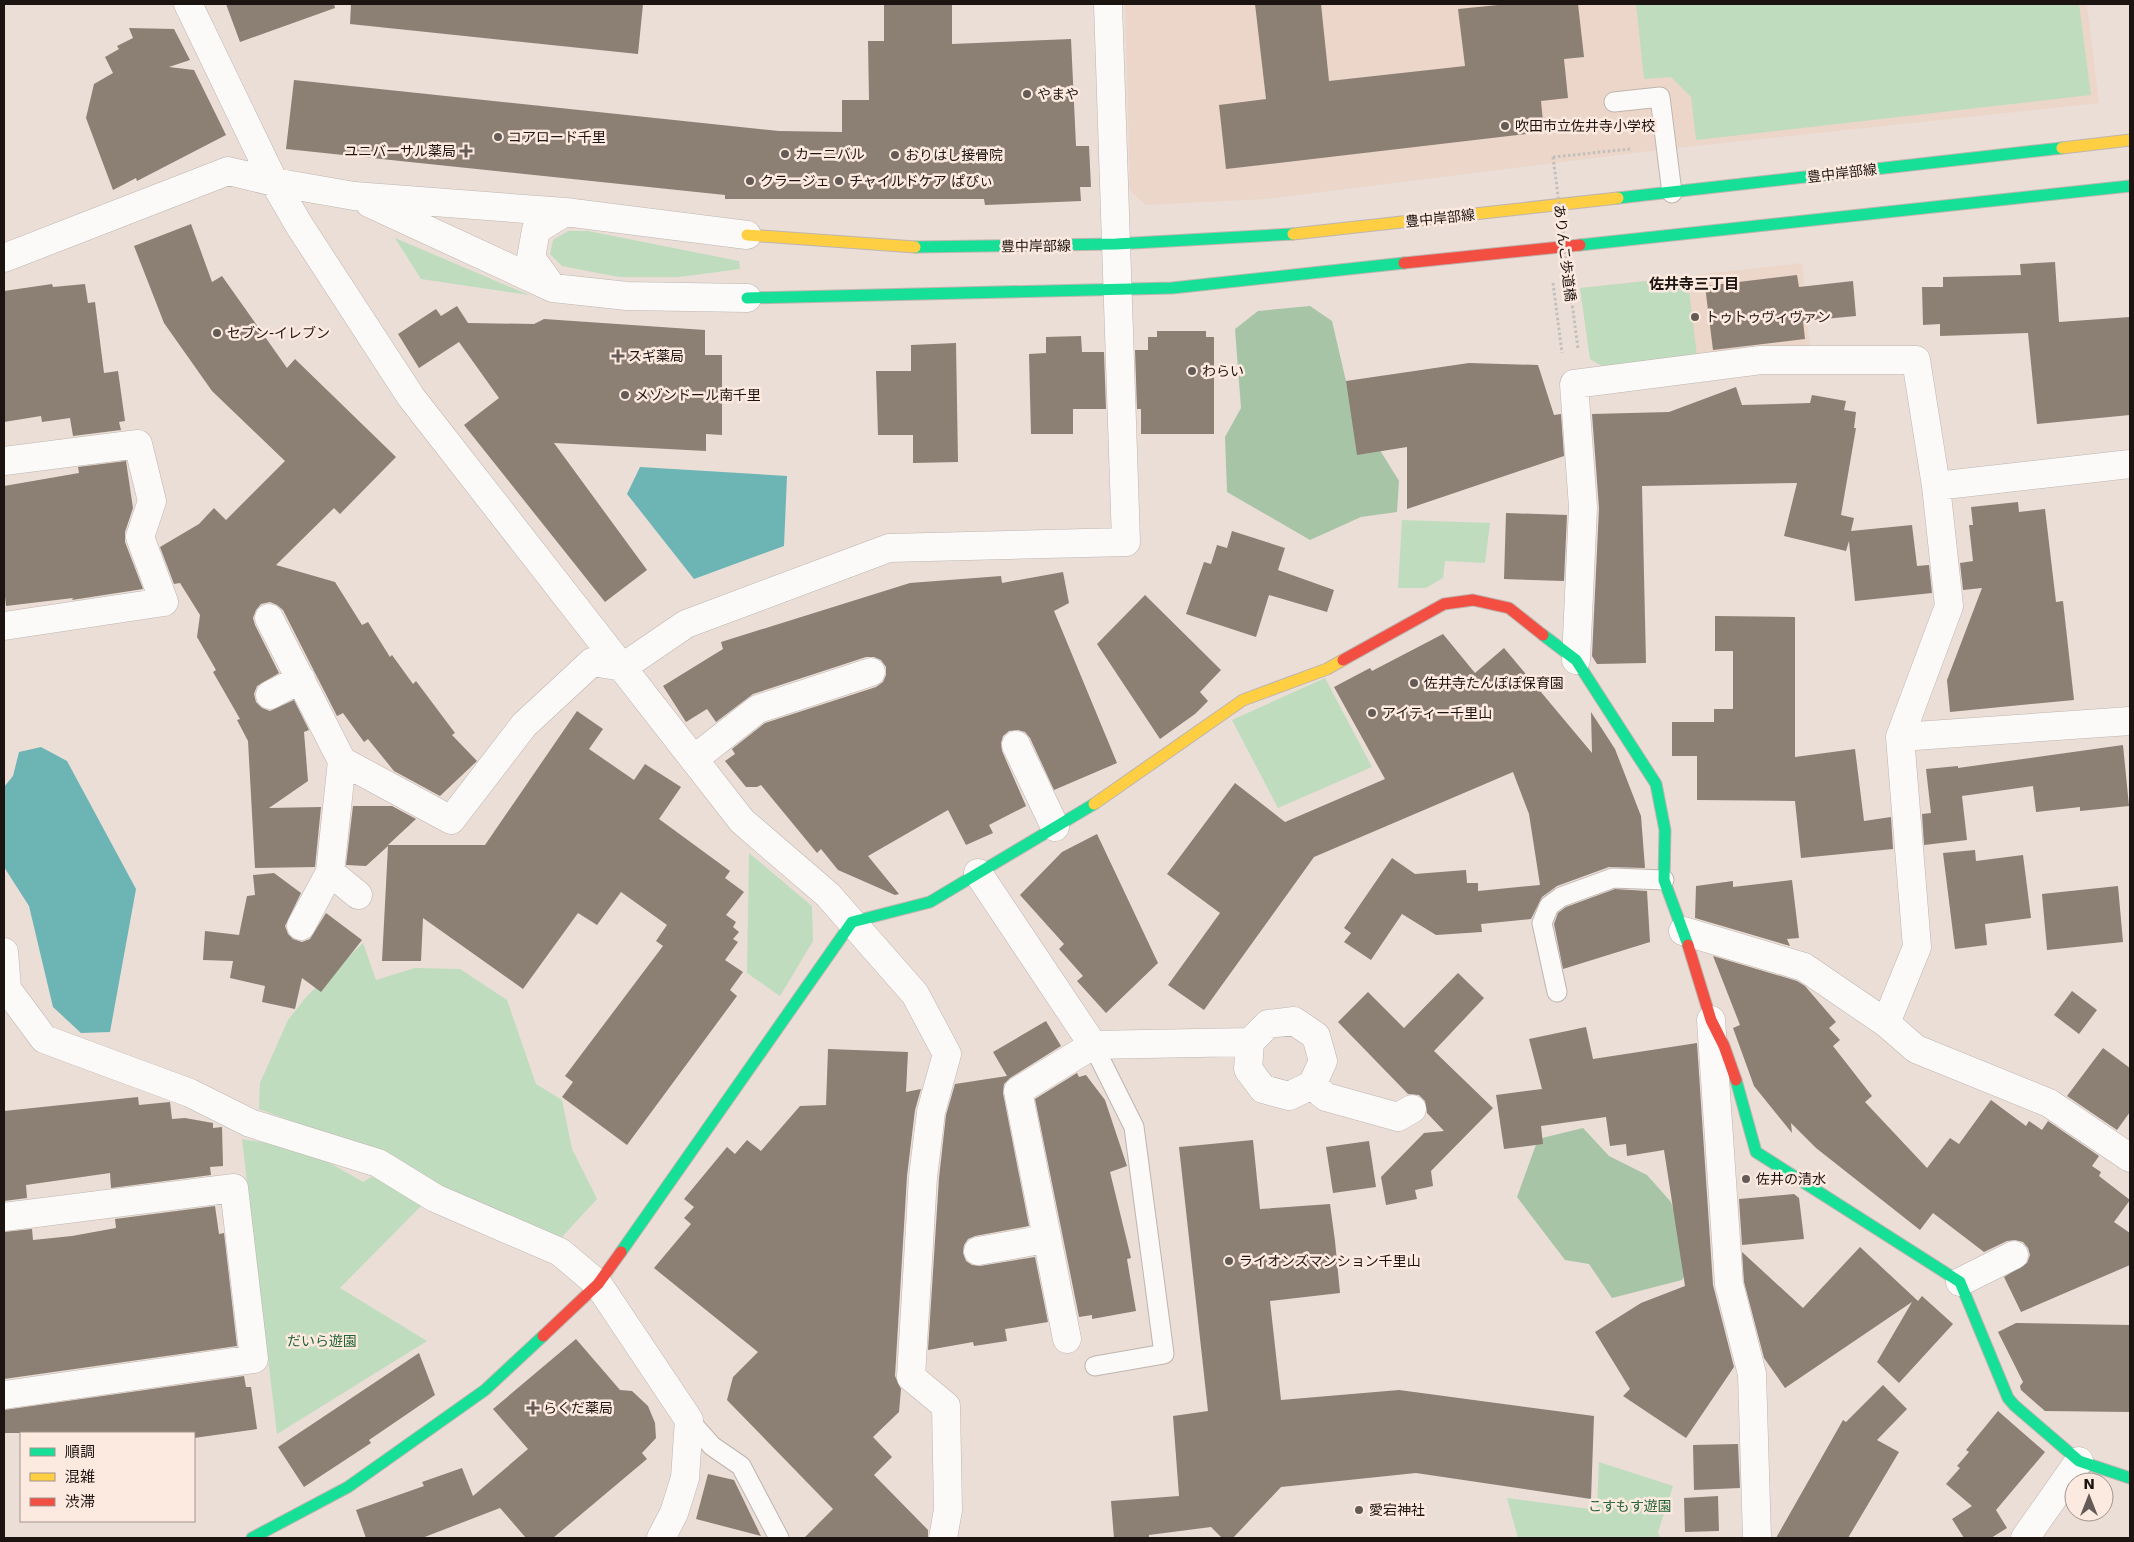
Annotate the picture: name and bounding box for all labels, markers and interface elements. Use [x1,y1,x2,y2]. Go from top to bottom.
place label: やまや [1037,86,1079,102]
marker: やまや [1021,88,1033,100]
place label: 吹田市立佐井寺小学校 [1515,118,1655,134]
marker: 吹田市立佐井寺小学校 [1499,120,1511,132]
place label: コアロード千里 [508,129,606,145]
marker: コアロード千里 [492,131,504,143]
place label: ユニバーサル薬局 [344,143,456,159]
marker: ユニバーサル薬局 [460,145,472,157]
place label: カーニバル [795,146,865,162]
place label: おりはし接骨院 [905,147,1003,163]
marker: カーニバル [779,148,791,160]
marker: おりはし接骨院 [889,149,901,161]
street label: 豊中岸部線 [1806,161,1878,185]
place label: クラージェ [760,173,830,189]
place label: チャイルドケア ぱぴぃ [849,173,993,189]
marker: クラージェ [744,175,756,187]
marker: チャイルドケア ぱぴぃ [833,175,845,187]
street label: ありんこ歩道橋 [1551,203,1579,303]
street label: 豊中岸部線 [1404,206,1476,230]
street label: 豊中岸部線 [1001,237,1071,255]
district label: 佐井寺三丁目 [1649,275,1739,293]
place label: トゥトゥヴィヴァン [1705,309,1831,325]
marker: トゥトゥヴィヴァン [1689,311,1701,323]
place label: セブン-イレブン [227,325,330,341]
marker: セブン-イレブン [211,327,223,339]
place label: スギ薬局 [628,348,684,364]
marker: スギ薬局 [612,350,624,362]
place label: わらい [1202,363,1244,379]
marker: わらい [1186,365,1198,377]
place label: メゾンドール南千里 [635,387,761,403]
marker: メゾンドール南千里 [619,389,631,401]
place label: 佐井寺たんぽぽ保育園 [1424,675,1564,691]
marker: 佐井寺たんぽぽ保育園 [1408,677,1420,689]
place label: アイティー千里山 [1382,705,1492,721]
marker: アイティー千里山 [1366,707,1378,719]
place label: 佐井の清水 [1756,1171,1826,1187]
marker: 佐井の清水 [1740,1173,1752,1185]
place label: ライオンズマンション千里山 [1239,1253,1421,1269]
marker: ライオンズマンション千里山 [1223,1255,1235,1267]
park label: だいら遊園 [287,1333,357,1349]
place label: らくだ薬局 [543,1400,613,1416]
marker: らくだ薬局 [527,1402,539,1414]
legend [20,1432,195,1522]
text: 順調 [65,1443,95,1461]
text: 混雑 [65,1468,95,1486]
north arrow [2064,1472,2114,1522]
text: N [2083,1476,2095,1492]
text: 渋滞 [65,1493,95,1511]
park label: こすもす遊園 [1588,1498,1672,1514]
place label: 愛宕神社 [1369,1502,1425,1518]
marker: 愛宕神社 [1353,1504,1365,1516]

